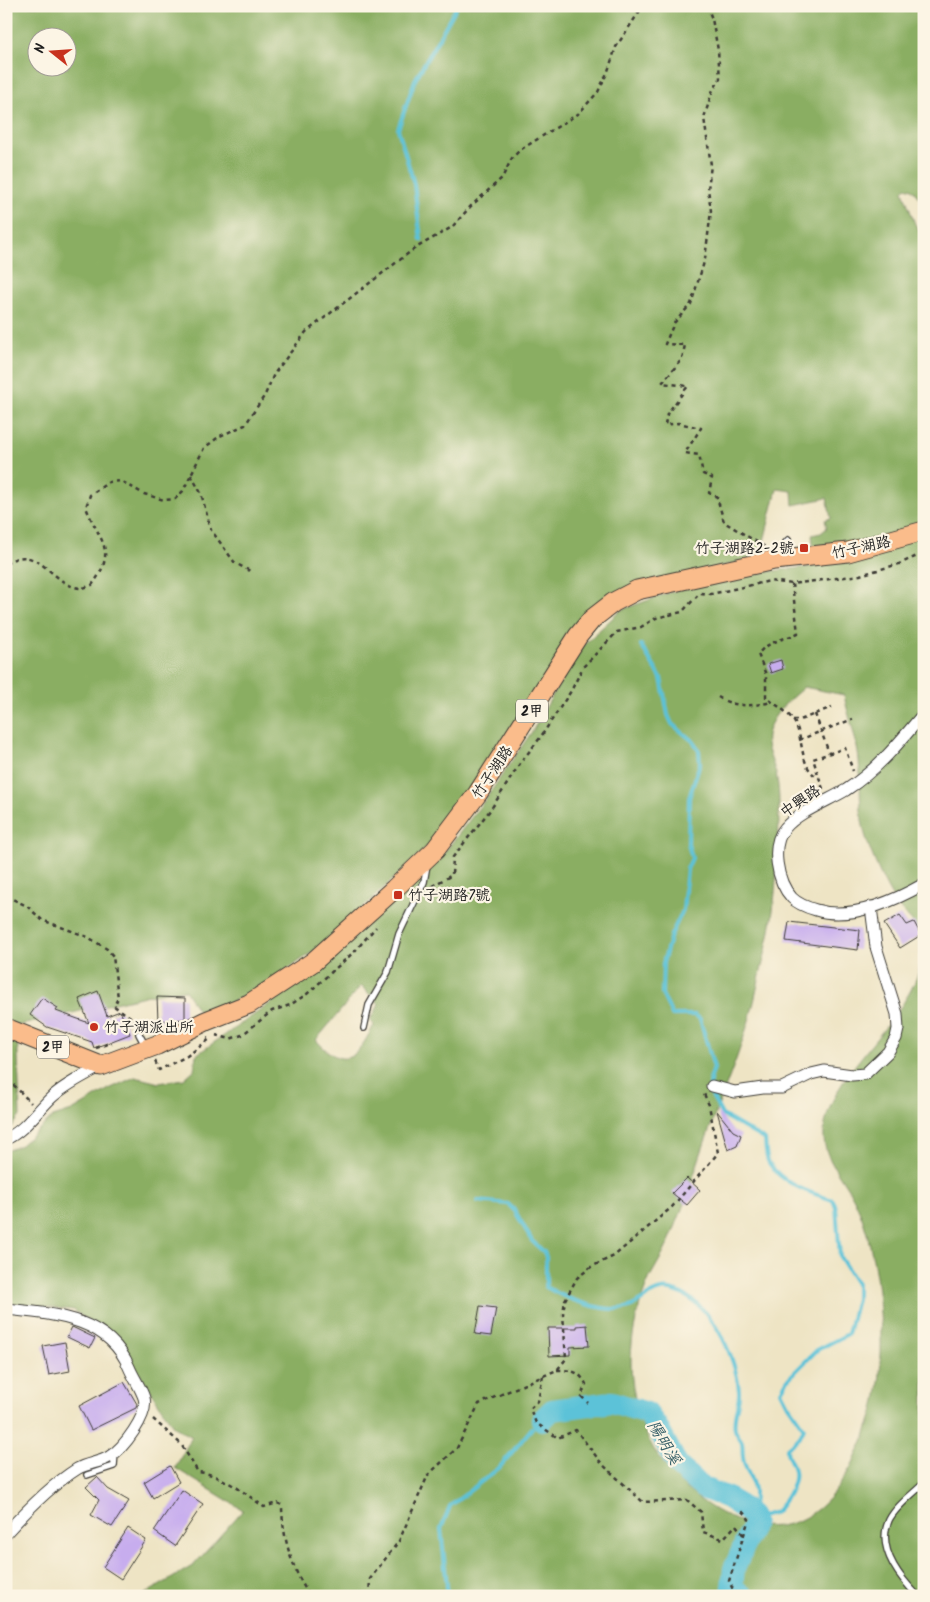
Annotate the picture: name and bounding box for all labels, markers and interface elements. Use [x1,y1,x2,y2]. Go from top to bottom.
north arrow [28,28,78,78]
text: N [29,41,52,56]
street label: 竹子湖路 [829,530,893,566]
place label: 竹子湖路2-2號 [695,537,794,561]
marker: 竹子湖路2-2號 [798,542,810,554]
road number: 2甲 [516,699,548,722]
street label: 竹子湖路 [466,741,520,804]
street label: 中興路 [775,779,826,824]
place label: 竹子湖路7號 [408,884,490,908]
marker: 竹子湖路7號 [392,889,404,901]
place label: 竹子湖派出所 [104,1016,194,1040]
marker: 竹子湖派出所 [88,1021,100,1033]
road number: 2甲 [37,1036,69,1058]
water label: 陽明溪 [641,1416,687,1471]

